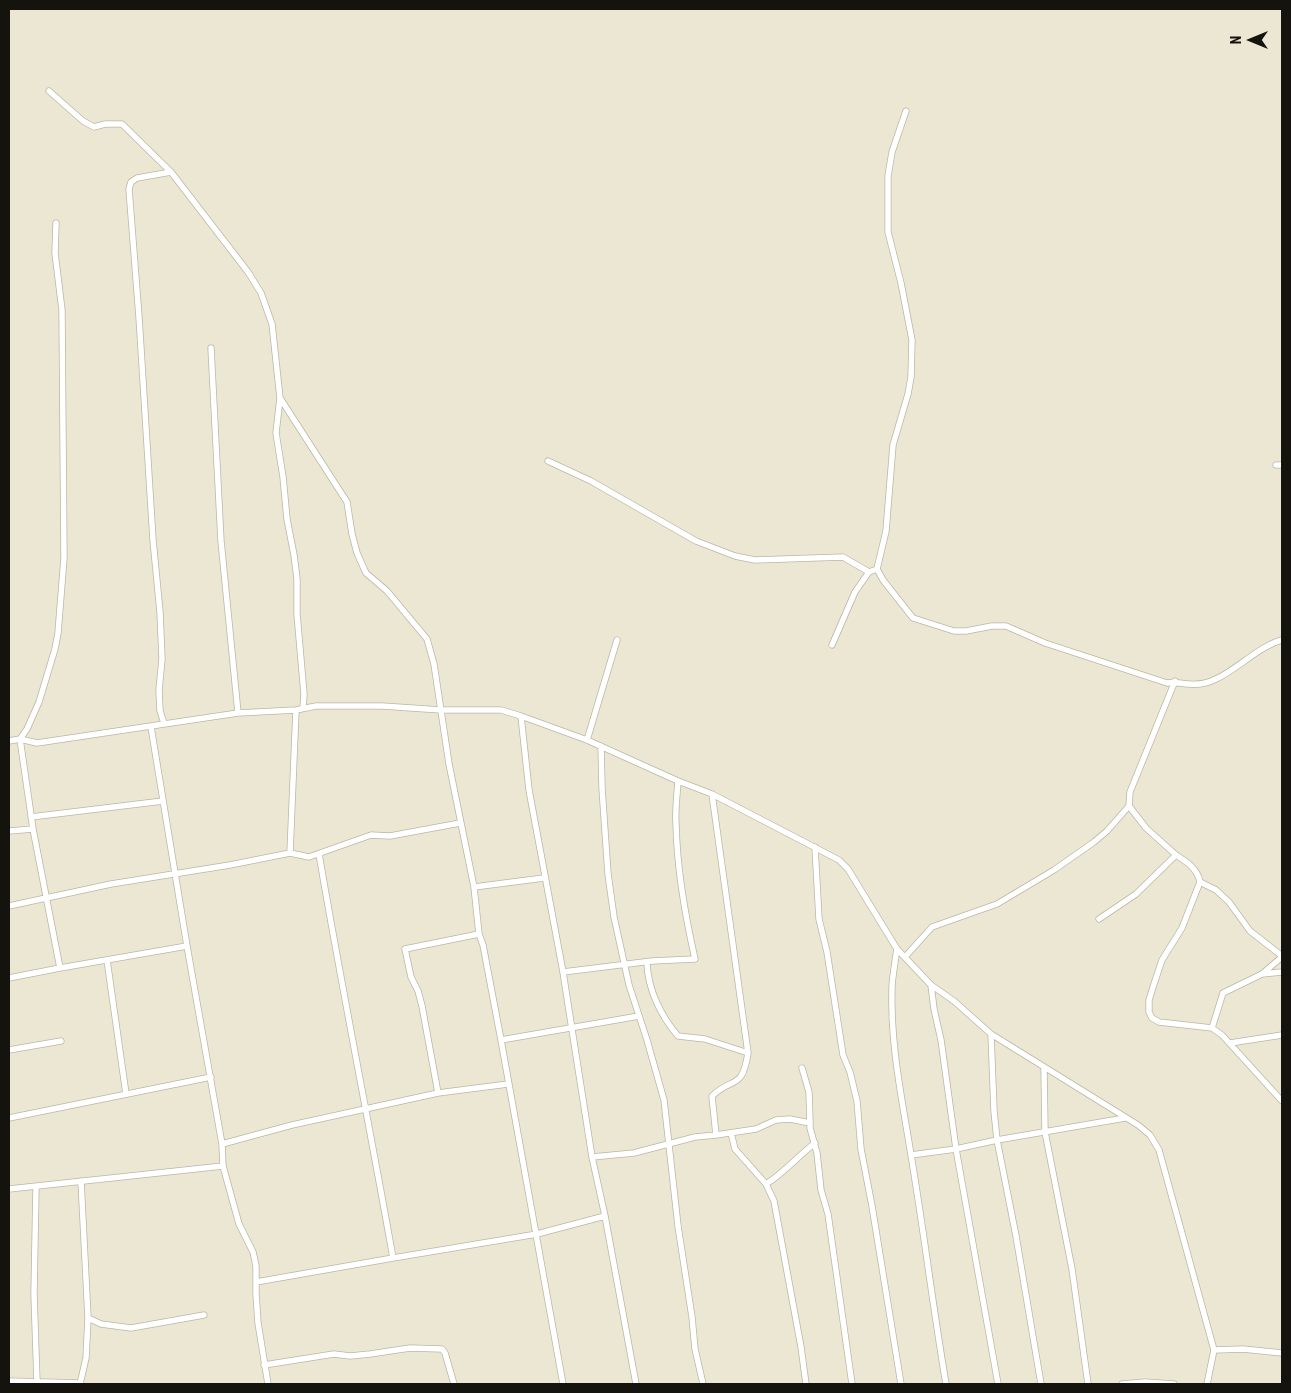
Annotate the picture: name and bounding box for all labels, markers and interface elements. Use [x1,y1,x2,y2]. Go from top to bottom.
north arrow [1226,15,1276,65]
text: N [1228,36,1244,44]

